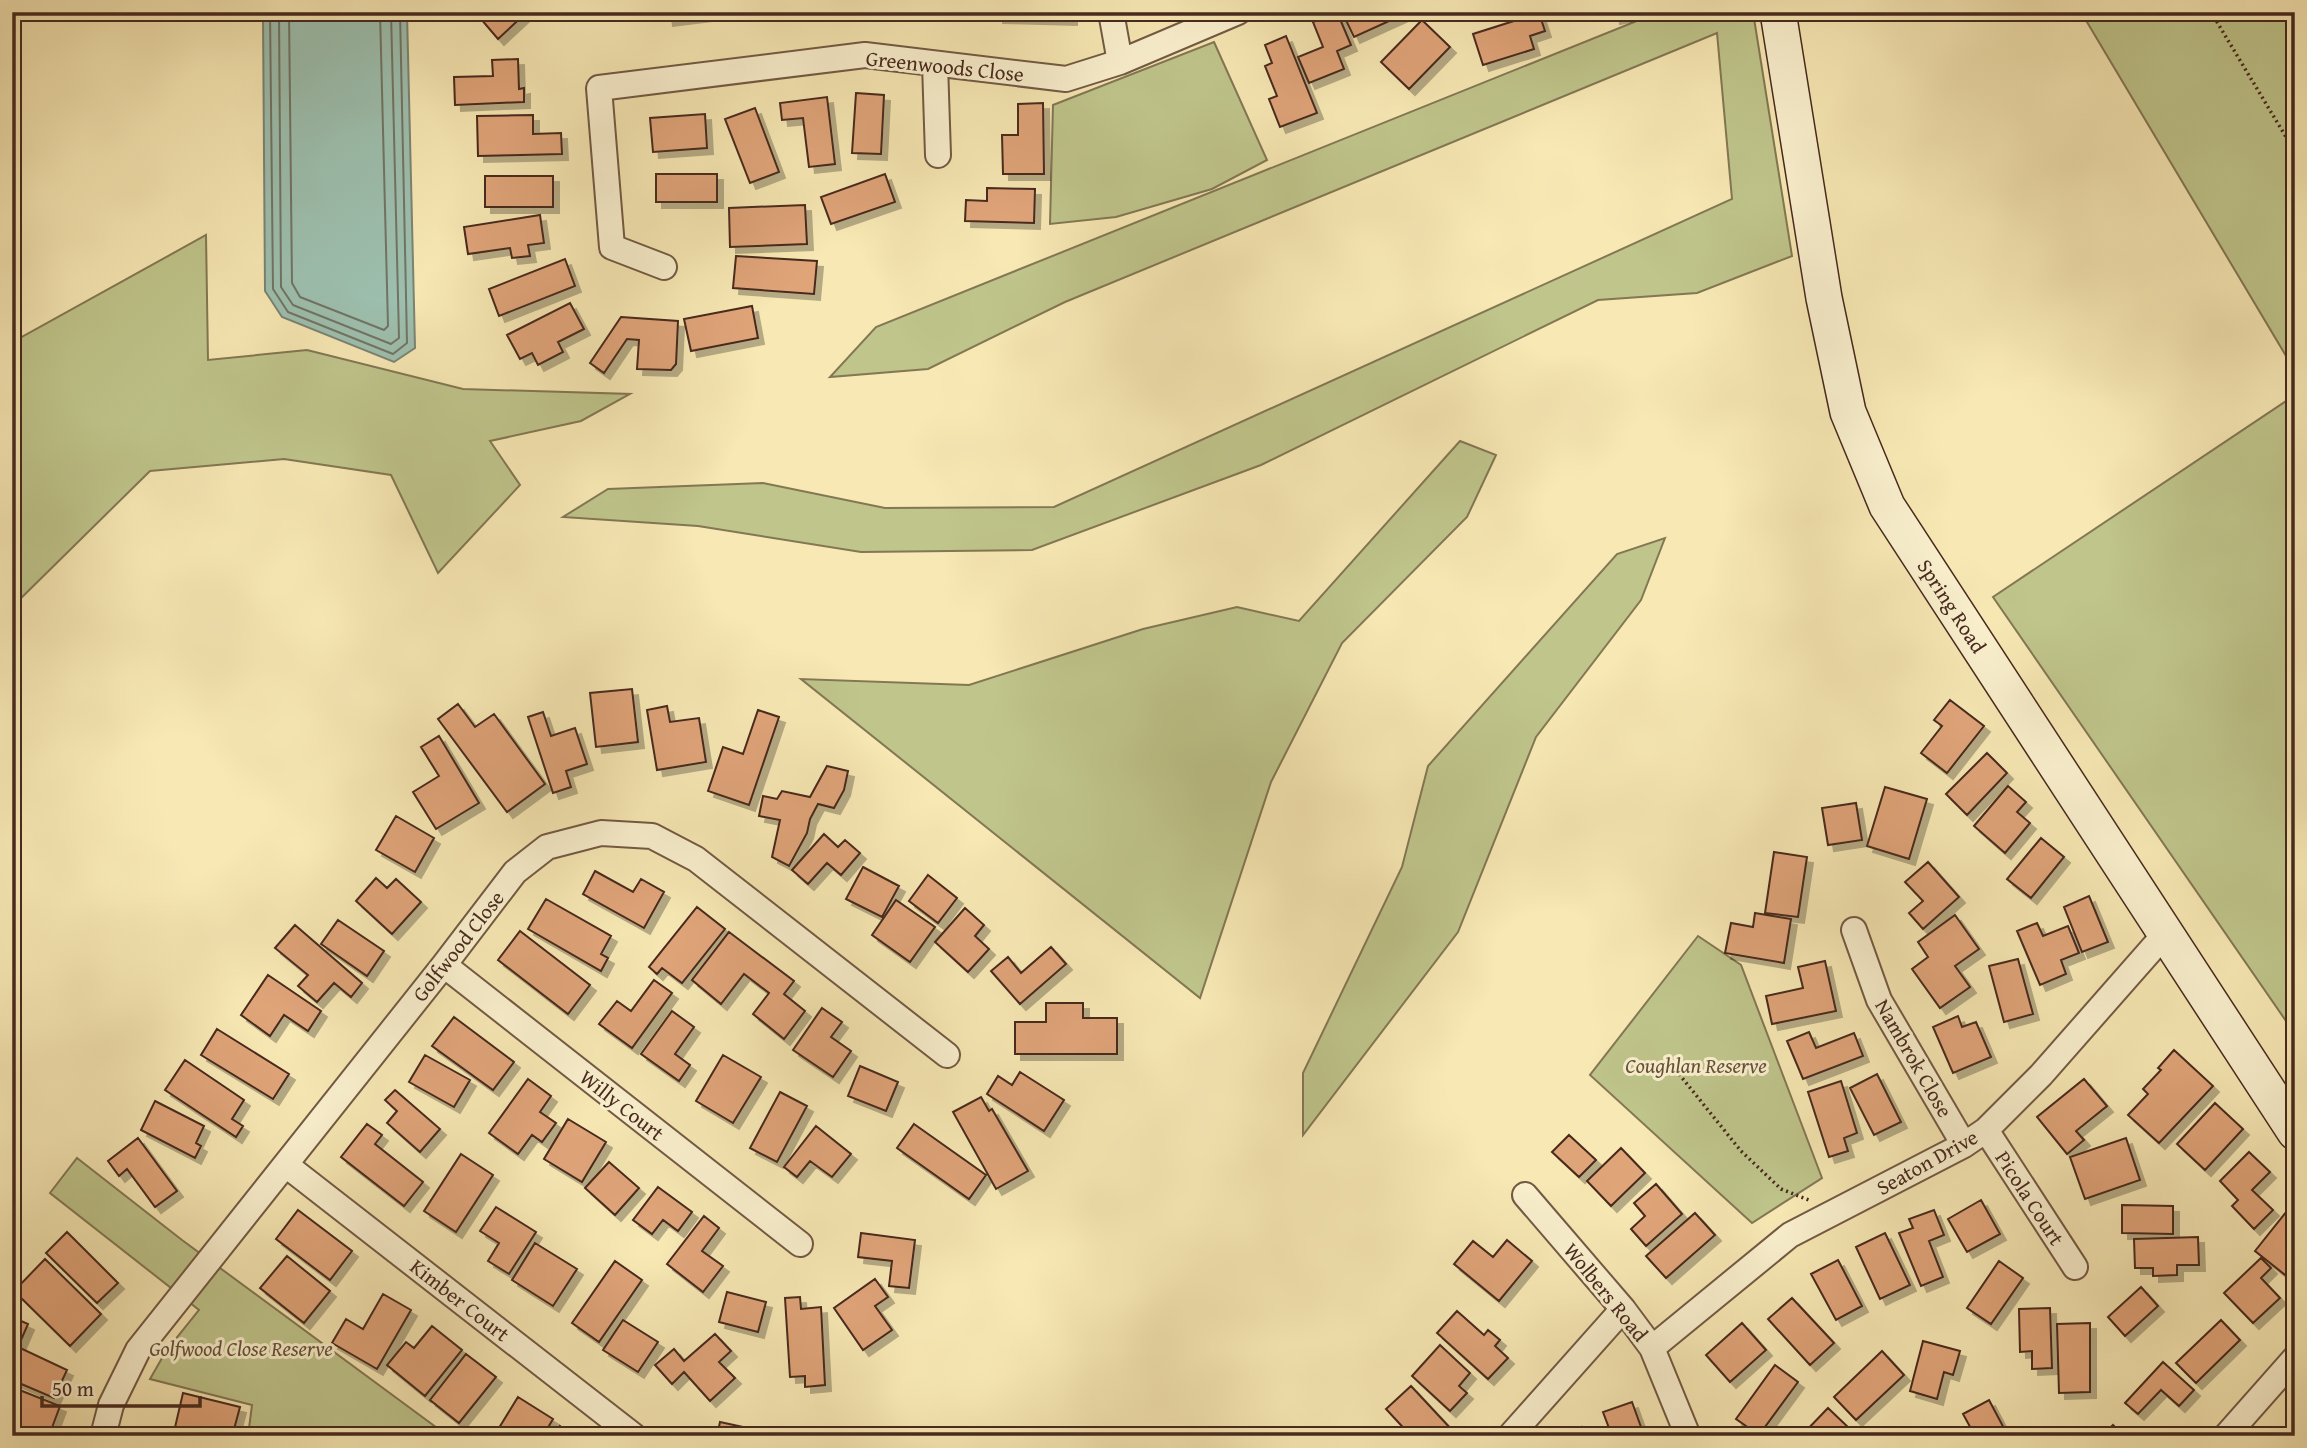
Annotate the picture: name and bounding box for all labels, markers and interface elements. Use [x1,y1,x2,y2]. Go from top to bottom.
street label: Greenwoods Close [865,42,1026,90]
street label: Spring Road [1910,553,1995,660]
street label: Golfwood Close [405,884,511,1008]
street label: Nambrok Close [1868,993,1961,1123]
park label: Coughlan Reserve [1625,1050,1767,1081]
street label: Willy Court [573,1062,671,1148]
street label: Seaton Drive [1871,1121,1983,1203]
street label: Picola Court [1988,1145,2073,1252]
street label: Wolbers Road [1556,1236,1656,1349]
street label: Kimber Court [404,1251,517,1349]
park label: Golfwood Close Reserve [149,1333,333,1364]
scale bar [42,1364,200,1408]
text: 50 m [52,1373,94,1404]

